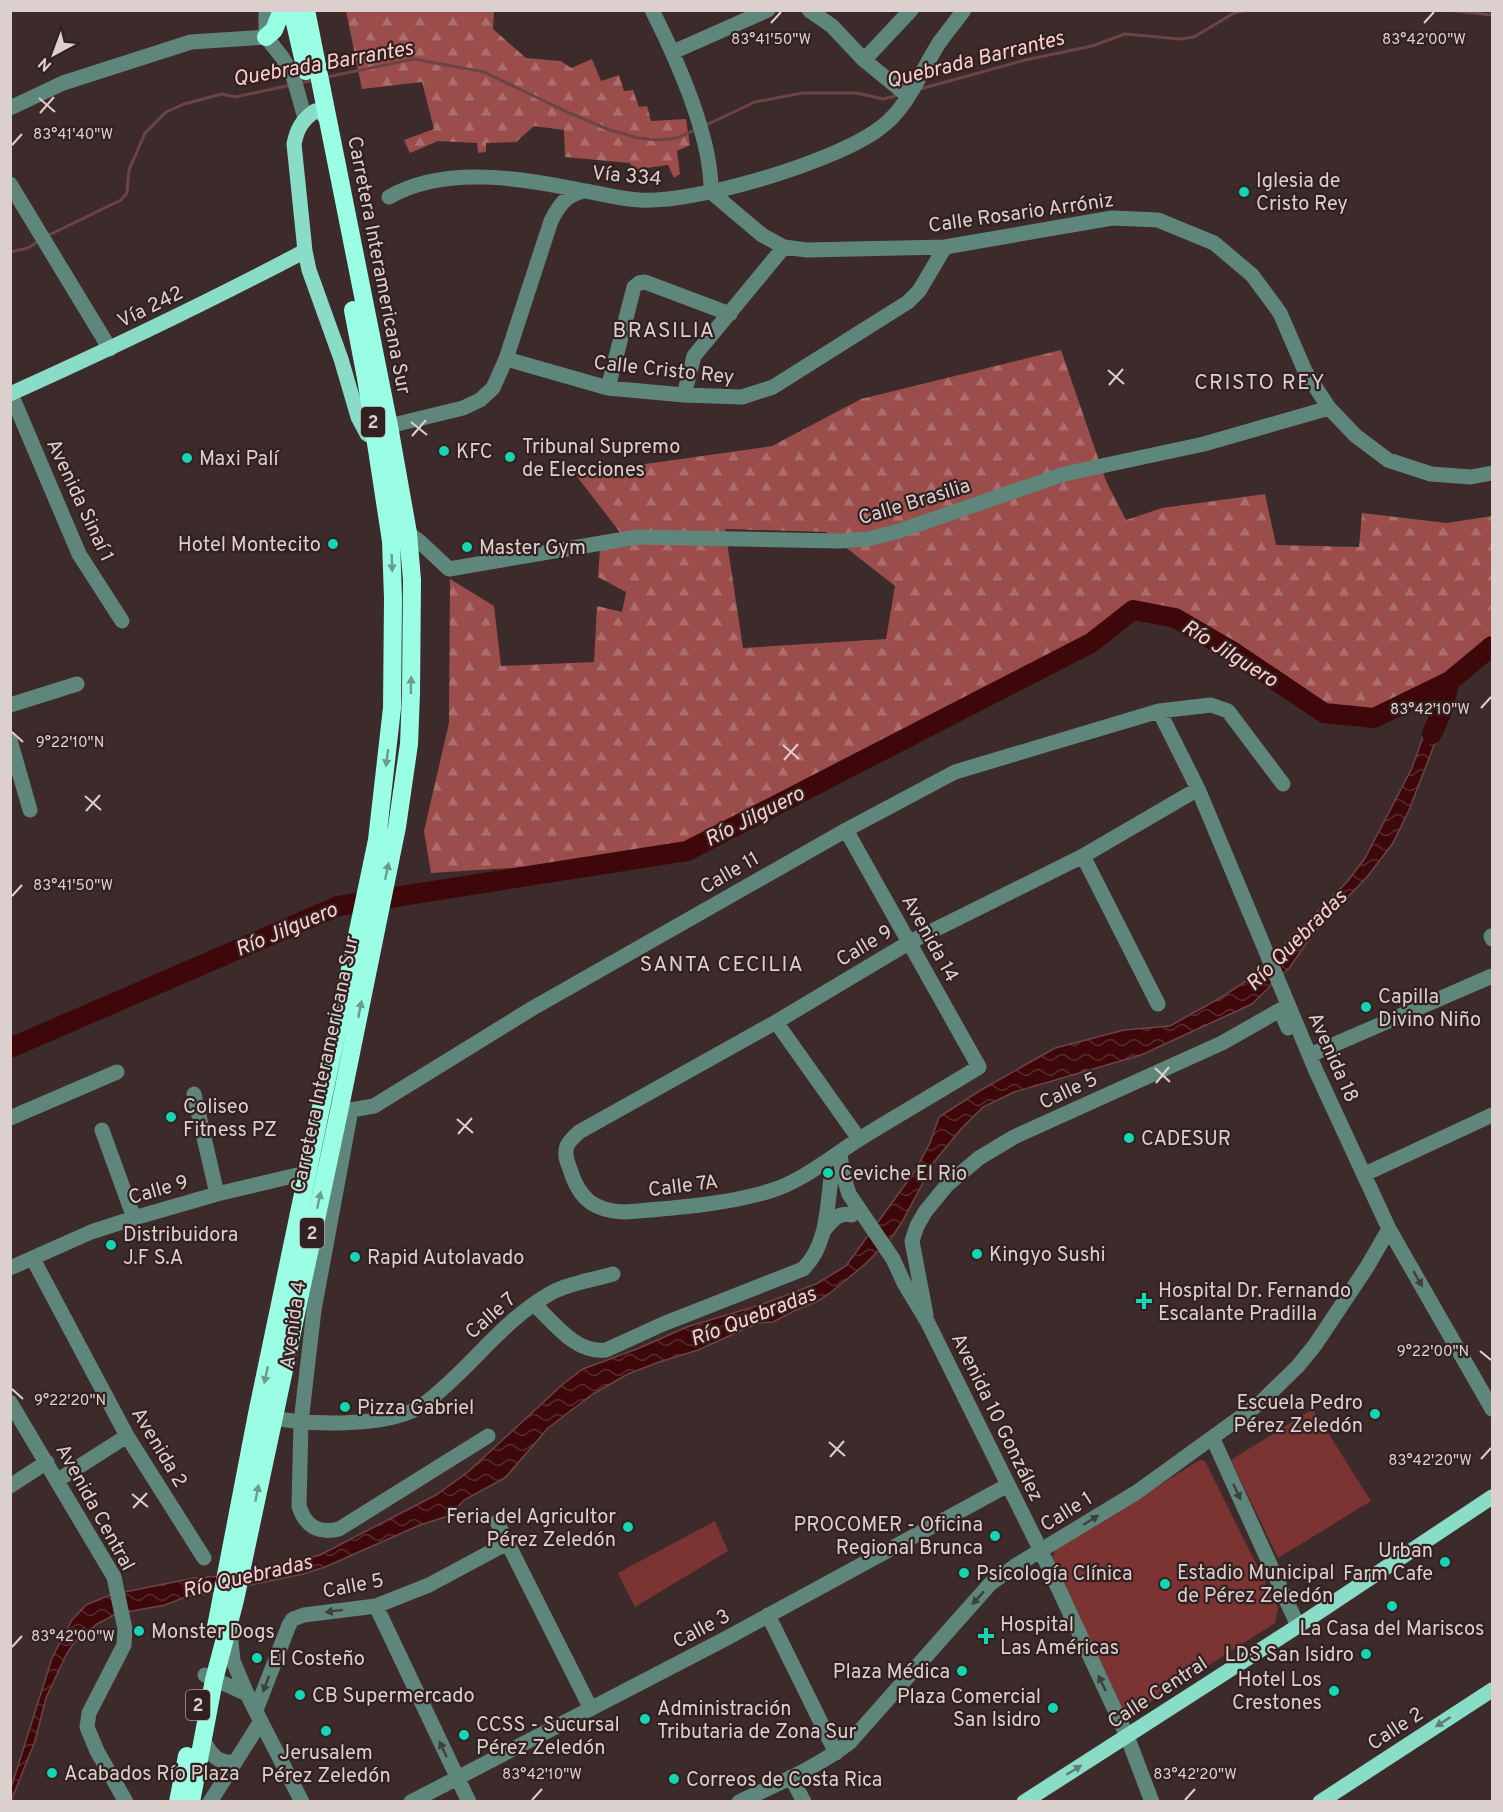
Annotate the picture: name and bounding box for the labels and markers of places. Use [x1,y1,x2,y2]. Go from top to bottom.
place label: Iglesia de Cristo Rey [1256,169,1348,218]
marker: Iglesia de Cristo Rey [1237,185,1251,199]
place label: Tribunal Supremo de Elecciones [522,435,680,484]
place label: KFC [456,440,493,466]
marker: KFC [437,444,451,458]
place label: Maxi Palí [199,447,280,473]
marker: Tribunal Supremo de Elecciones [503,450,517,464]
marker: Maxi Palí [180,451,194,465]
place label: Hotel Montecito [178,533,321,559]
place label: Master Gym [479,536,586,562]
marker: Hotel Montecito [326,537,340,551]
marker: Master Gym [460,540,474,554]
place label: Capilla Divino Niño [1378,985,1481,1034]
marker: Capilla Divino Niño [1359,1000,1373,1014]
place label: Coliseo Fitness PZ [183,1095,277,1144]
marker: Coliseo Fitness PZ [164,1110,178,1124]
place label: CADESUR [1141,1127,1231,1153]
marker: CADESUR [1122,1131,1136,1145]
place label: Ceviche El Rio [840,1162,967,1188]
marker: Ceviche El Rio [821,1166,835,1180]
place label: Distribuidora J.F S.A [123,1223,238,1272]
marker: Distribuidora J.F S.A [104,1238,118,1252]
place label: Kingyo Sushi [989,1243,1106,1269]
place label: Rapid Autolavado [367,1246,524,1272]
marker: Kingyo Sushi [970,1247,984,1261]
marker: Rapid Autolavado [348,1250,362,1264]
place label: Hospital Dr. Fernando Escalante Pradilla [1158,1279,1351,1328]
marker: Hospital Dr. Fernando Escalante Pradilla [1135,1292,1153,1310]
place label: Escuela Pedro Pérez Zeledón [1234,1391,1363,1440]
place label: Pizza Gabriel [357,1396,474,1422]
marker: Pizza Gabriel [338,1400,352,1414]
marker: Escuela Pedro Pérez Zeledón [1368,1407,1382,1421]
place label: Feria del Agricultor Pérez Zeledón [446,1505,616,1554]
place label: PROCOMER - Oficina Regional Brunca [794,1513,983,1562]
marker: Feria del Agricultor Pérez Zeledón [621,1520,635,1534]
marker: PROCOMER - Oficina Regional Brunca [988,1529,1002,1543]
place label: Urban Farm Cafe [1343,1539,1433,1588]
marker: Urban Farm Cafe [1438,1555,1452,1569]
place label: Estadio Municipal de Pérez Zeledón [1177,1561,1334,1610]
place label: Psicología Clínica [976,1562,1132,1588]
marker: Psicología Clínica [957,1566,971,1580]
marker: Estadio Municipal de Pérez Zeledón [1158,1577,1172,1591]
marker: La Casa del Mariscos [1385,1599,1399,1613]
place label: Hospital Las Américas [1000,1613,1119,1662]
place label: La Casa del Mariscos [1300,1617,1484,1643]
place label: Monster Dogs [151,1620,275,1646]
marker: Monster Dogs [132,1624,146,1638]
marker: Hospital Las Américas [977,1627,995,1645]
place label: LDS San Isidro [1224,1643,1354,1669]
place label: El Costeño [269,1647,365,1673]
marker: LDS San Isidro [1359,1647,1373,1661]
marker: El Costeño [250,1651,264,1665]
place label: Plaza Médica [833,1660,950,1686]
marker: Plaza Médica [955,1664,969,1678]
place label: Hotel Los Crestones [1232,1668,1322,1717]
place label: CB Supermercado [312,1684,475,1710]
marker: Hotel Los Crestones [1327,1684,1341,1698]
place label: Plaza Comercial San Isidro [897,1685,1041,1734]
marker: CB Supermercado [293,1688,307,1702]
place label: Administración Tributaria de Zona Sur [657,1697,857,1746]
marker: Plaza Comercial San Isidro [1046,1701,1060,1715]
marker: Administración Tributaria de Zona Sur [638,1712,652,1726]
place label: CCSS - Sucursal Pérez Zeledón [476,1713,620,1762]
marker: Jerusalem Pérez Zeledón [319,1724,333,1738]
marker: CCSS - Sucursal Pérez Zeledón [457,1728,471,1742]
place label: Jerusalem Pérez Zeledón [261,1741,391,1790]
place label: Acabados Río Plaza [64,1762,240,1788]
marker: Acabados Río Plaza [45,1766,59,1780]
place label: Correos de Costa Rica [686,1768,882,1794]
marker: Correos de Costa Rica [667,1772,681,1786]

